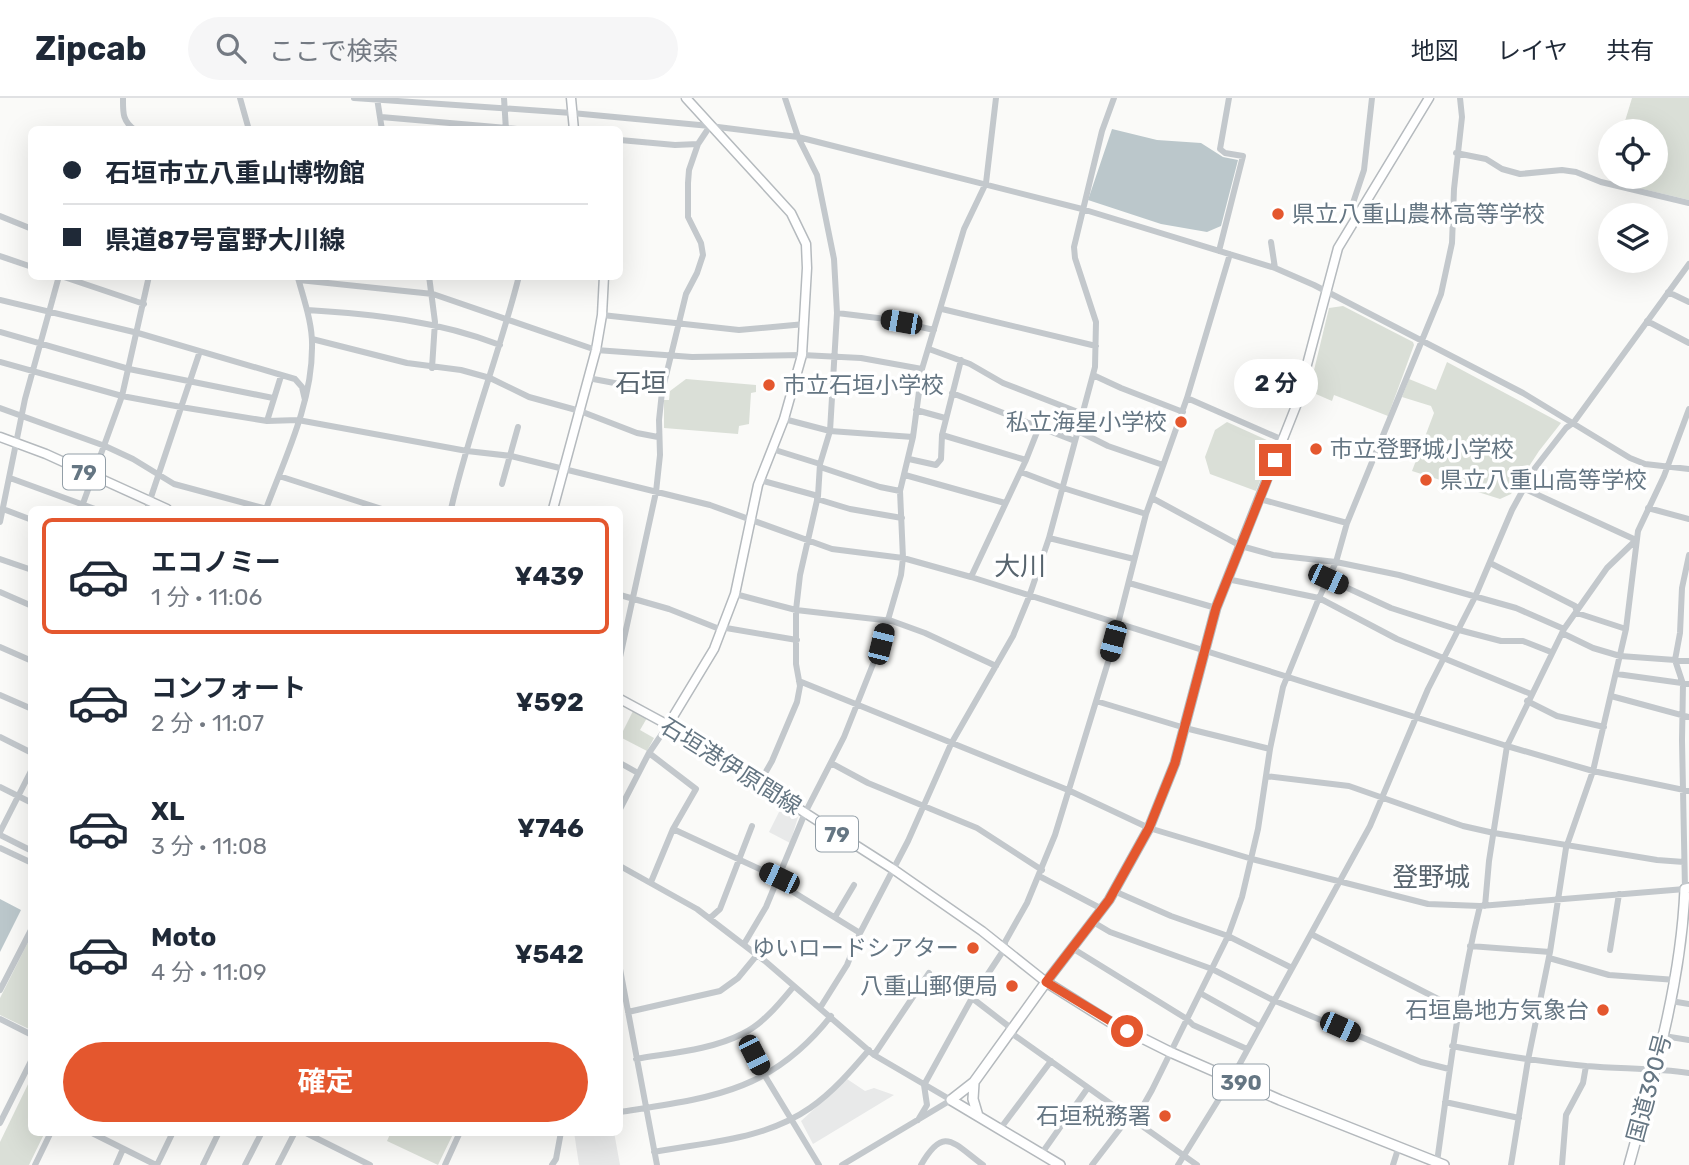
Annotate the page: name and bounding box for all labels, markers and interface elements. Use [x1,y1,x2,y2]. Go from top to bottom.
search box [188,17,678,80]
text: Zipcab [35,29,146,68]
icon: search [212,29,250,67]
text: ここで検索 [268,36,399,67]
text: 地図 [1411,37,1459,65]
text: レイヤ [1497,37,1568,65]
text: 共有 [1606,37,1654,65]
map controls [1598,119,1668,273]
button: locate [1598,119,1668,189]
text: 石垣市立八重山博物館 [105,158,365,189]
place label: 県立八重山農林高等学校 [1292,200,1545,228]
button: layers [1598,203,1668,273]
marker: 県立八重山農林高等学校 [1270,206,1286,222]
text: 県道87号富野大川線 [105,225,346,256]
car [879,308,924,336]
callout: 2 分 [1233,358,1317,408]
district label: 石垣 [615,368,667,399]
text: 2 分 [1255,369,1297,397]
place label: 市立石垣小学校 [783,371,944,399]
marker: 市立石垣小学校 [761,377,777,393]
place label: 私立海星小学校 [1006,408,1167,436]
marker: 私立海星小学校 [1173,414,1189,430]
place label: 市立登野城小学校 [1330,435,1514,463]
marker: 市立登野城小学校 [1308,441,1324,457]
route end [1259,444,1291,476]
road number: 79 [63,454,105,490]
place label: 県立八重山高等学校 [1440,466,1647,494]
marker: 県立八重山高等学校 [1418,472,1434,488]
icon: car [67,545,130,608]
text: エコノミー [151,547,281,578]
district label: 大川 [994,551,1046,582]
text: ¥439 [515,561,584,592]
car [1305,561,1352,597]
text: 1 分 · 11:06 [151,583,262,611]
car [1098,618,1129,664]
car [866,621,897,667]
icon: car [67,671,130,734]
text: コンフォート [151,673,306,704]
text: ¥592 [516,687,584,718]
text: 2 分 · 11:07 [151,709,264,737]
street label: 石垣港伊原間線 [655,711,807,821]
text: XL [151,796,184,827]
icon: car [67,797,130,860]
text: ¥746 [517,813,584,844]
road number: 79 [816,816,858,852]
text: 3 分 · 11:08 [151,832,267,860]
car [756,859,803,897]
district label: 登野城 [1392,862,1470,893]
text: Moto [151,922,216,953]
icon: car [67,923,130,986]
place label: ゆいロードシアター [752,934,959,962]
text: ¥542 [515,939,584,970]
marker: ゆいロードシアター [965,940,981,956]
text: 4 分 · 11:09 [151,958,267,986]
place label: 八重山郵便局 [860,972,998,1000]
marker: 八重山郵便局 [1004,978,1020,994]
place label: 石垣島地方気象台 [1405,996,1589,1024]
marker: 石垣島地方気象台 [1595,1002,1611,1018]
car [1317,1009,1364,1045]
route start [1111,1015,1143,1047]
street label: 国道390号 [1621,1031,1677,1145]
car [736,1032,773,1078]
button: 確定 [63,1042,588,1122]
road number: 390 [1213,1065,1269,1100]
place label: 石垣税務署 [1036,1102,1151,1130]
marker: 石垣税務署 [1157,1108,1173,1124]

